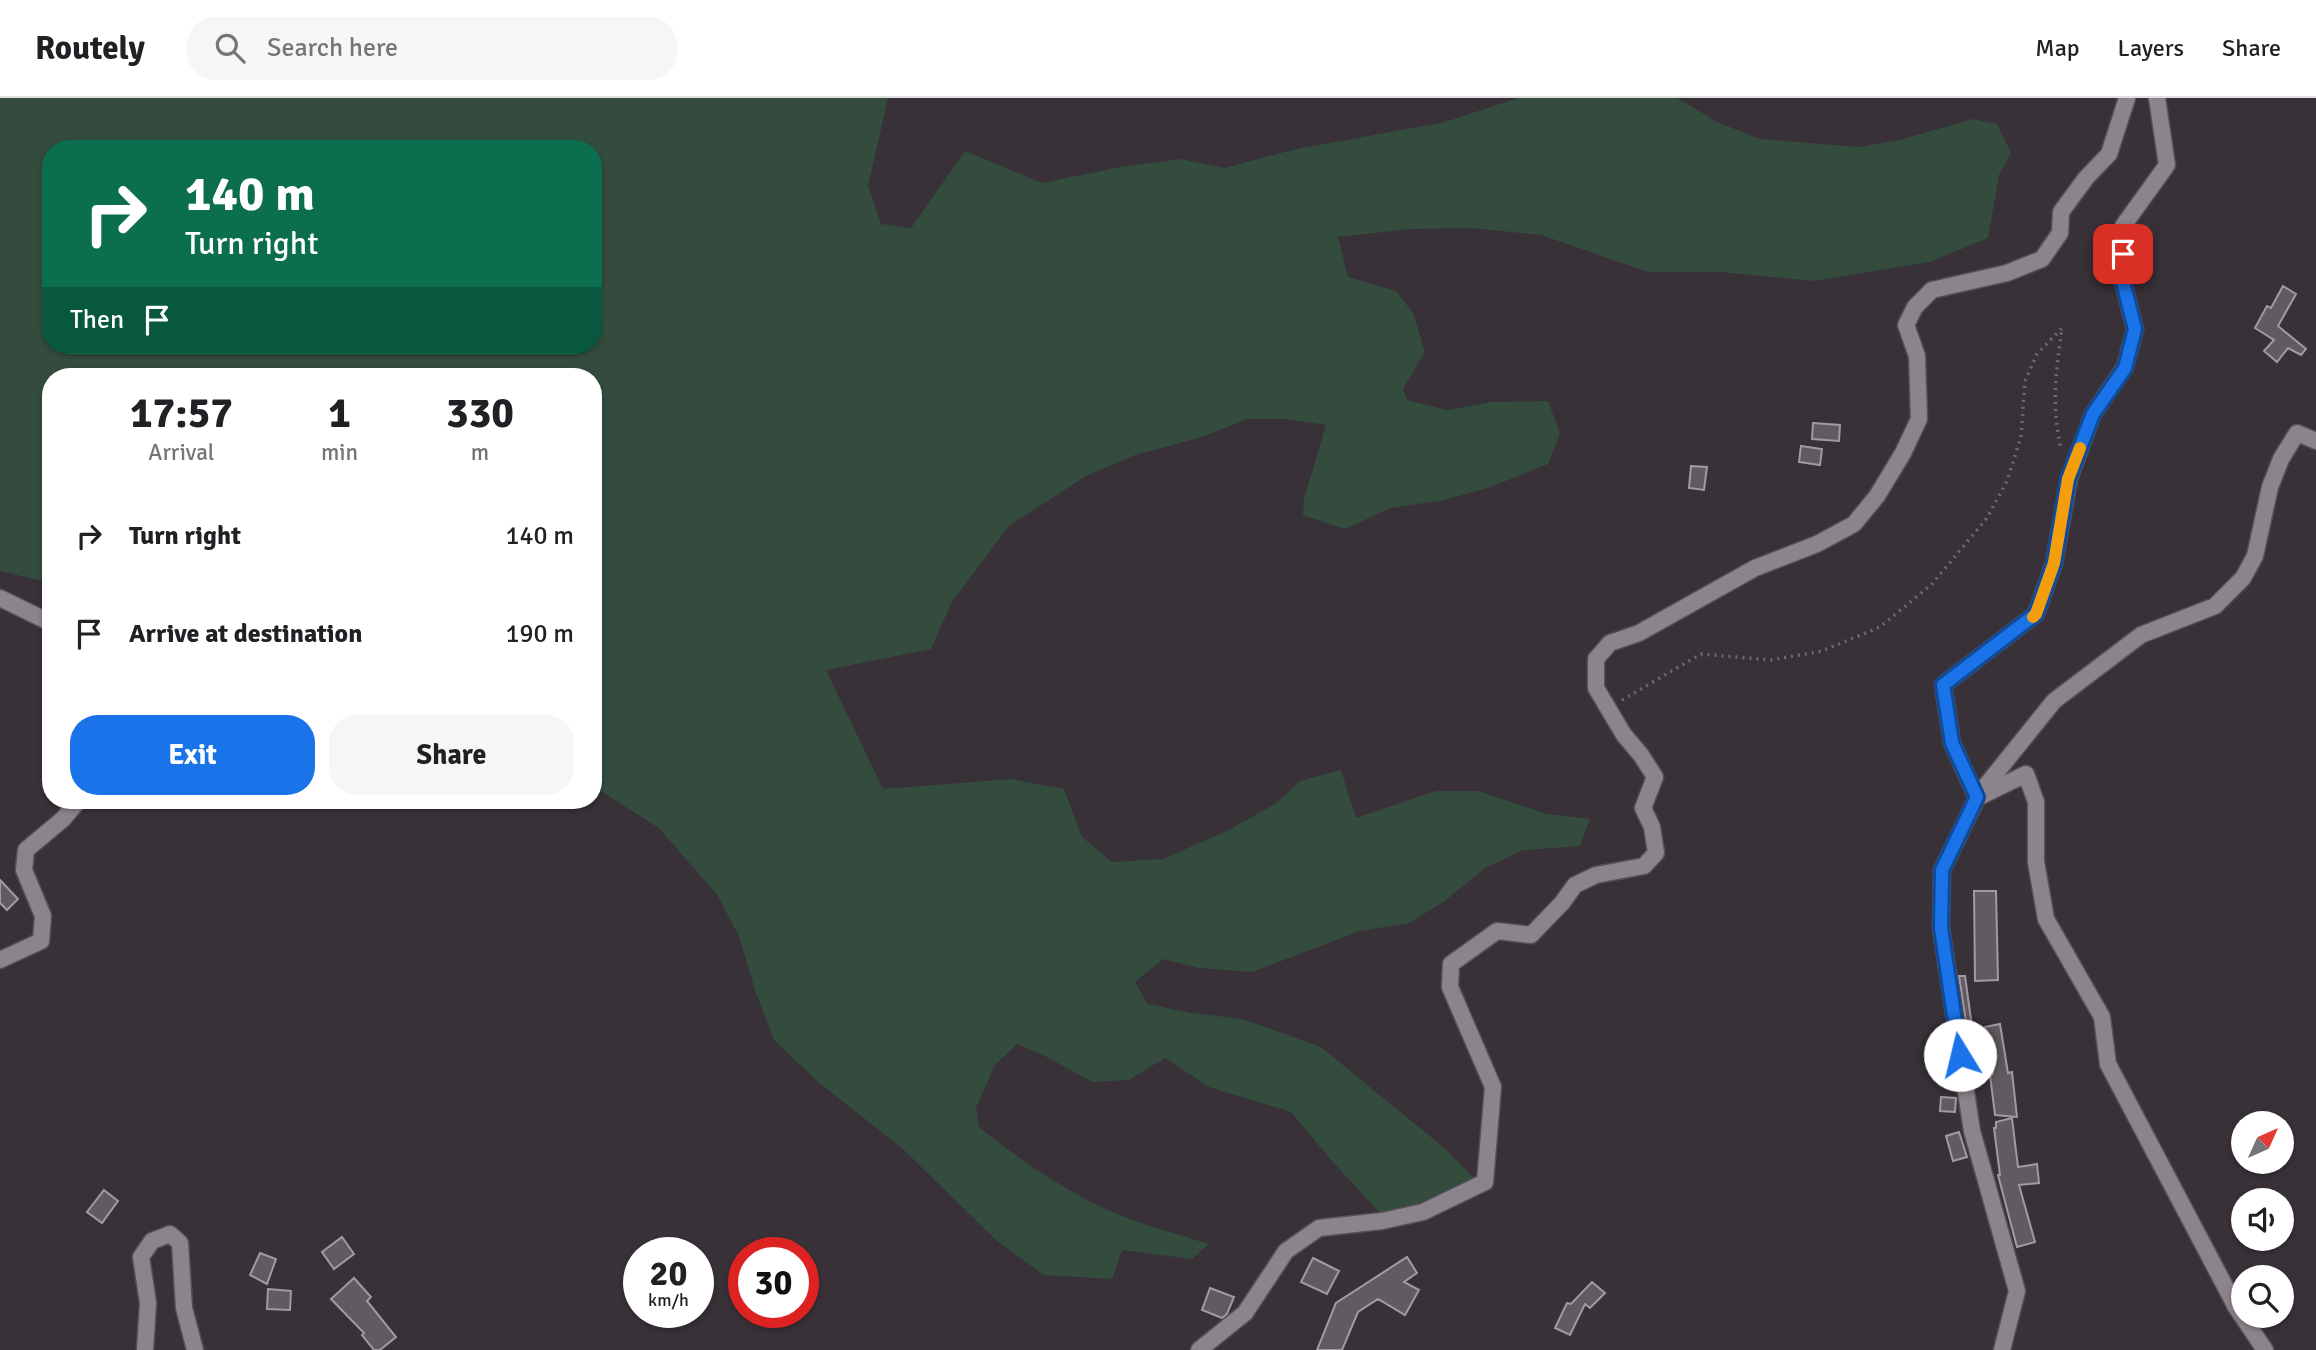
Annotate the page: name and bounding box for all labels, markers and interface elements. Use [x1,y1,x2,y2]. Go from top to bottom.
search box [187,17,677,80]
text: Routely [35,28,145,69]
icon: search [211,29,249,67]
text: Search here [267,32,398,64]
text: Map [2035,33,2080,63]
text: Layers [2118,33,2184,63]
text: Share [2222,33,2281,63]
text: 140 m [185,164,315,224]
icon: right [70,168,161,259]
text: Turn right [185,224,318,263]
pin [2093,224,2153,284]
icon: arrive [2104,235,2142,273]
icon: arrive [138,301,176,339]
text: Then [70,304,124,336]
text: 17:57 [130,388,233,439]
text: 1 [328,388,351,439]
text: 330 [446,388,514,439]
text: Arrival [148,438,215,467]
text: min [321,438,358,467]
text: m [471,438,489,467]
icon: right [70,517,108,555]
text: Turn right [129,520,241,552]
text: 140 m [505,520,574,552]
icon: arrive [70,615,108,653]
text: Arrive at destination [129,618,362,650]
text: 190 m [505,618,574,650]
button: Exit [70,715,315,795]
button: Share [329,715,574,795]
position arrow [1923,1018,1997,1092]
north arrow [2231,1111,2294,1174]
map controls [2231,1111,2294,1328]
button: sound [2231,1188,2294,1251]
speed limit sign: 30 [728,1237,819,1328]
text: 20 [650,1252,687,1295]
button: search [2231,1265,2294,1328]
text: km/h [648,1289,689,1311]

